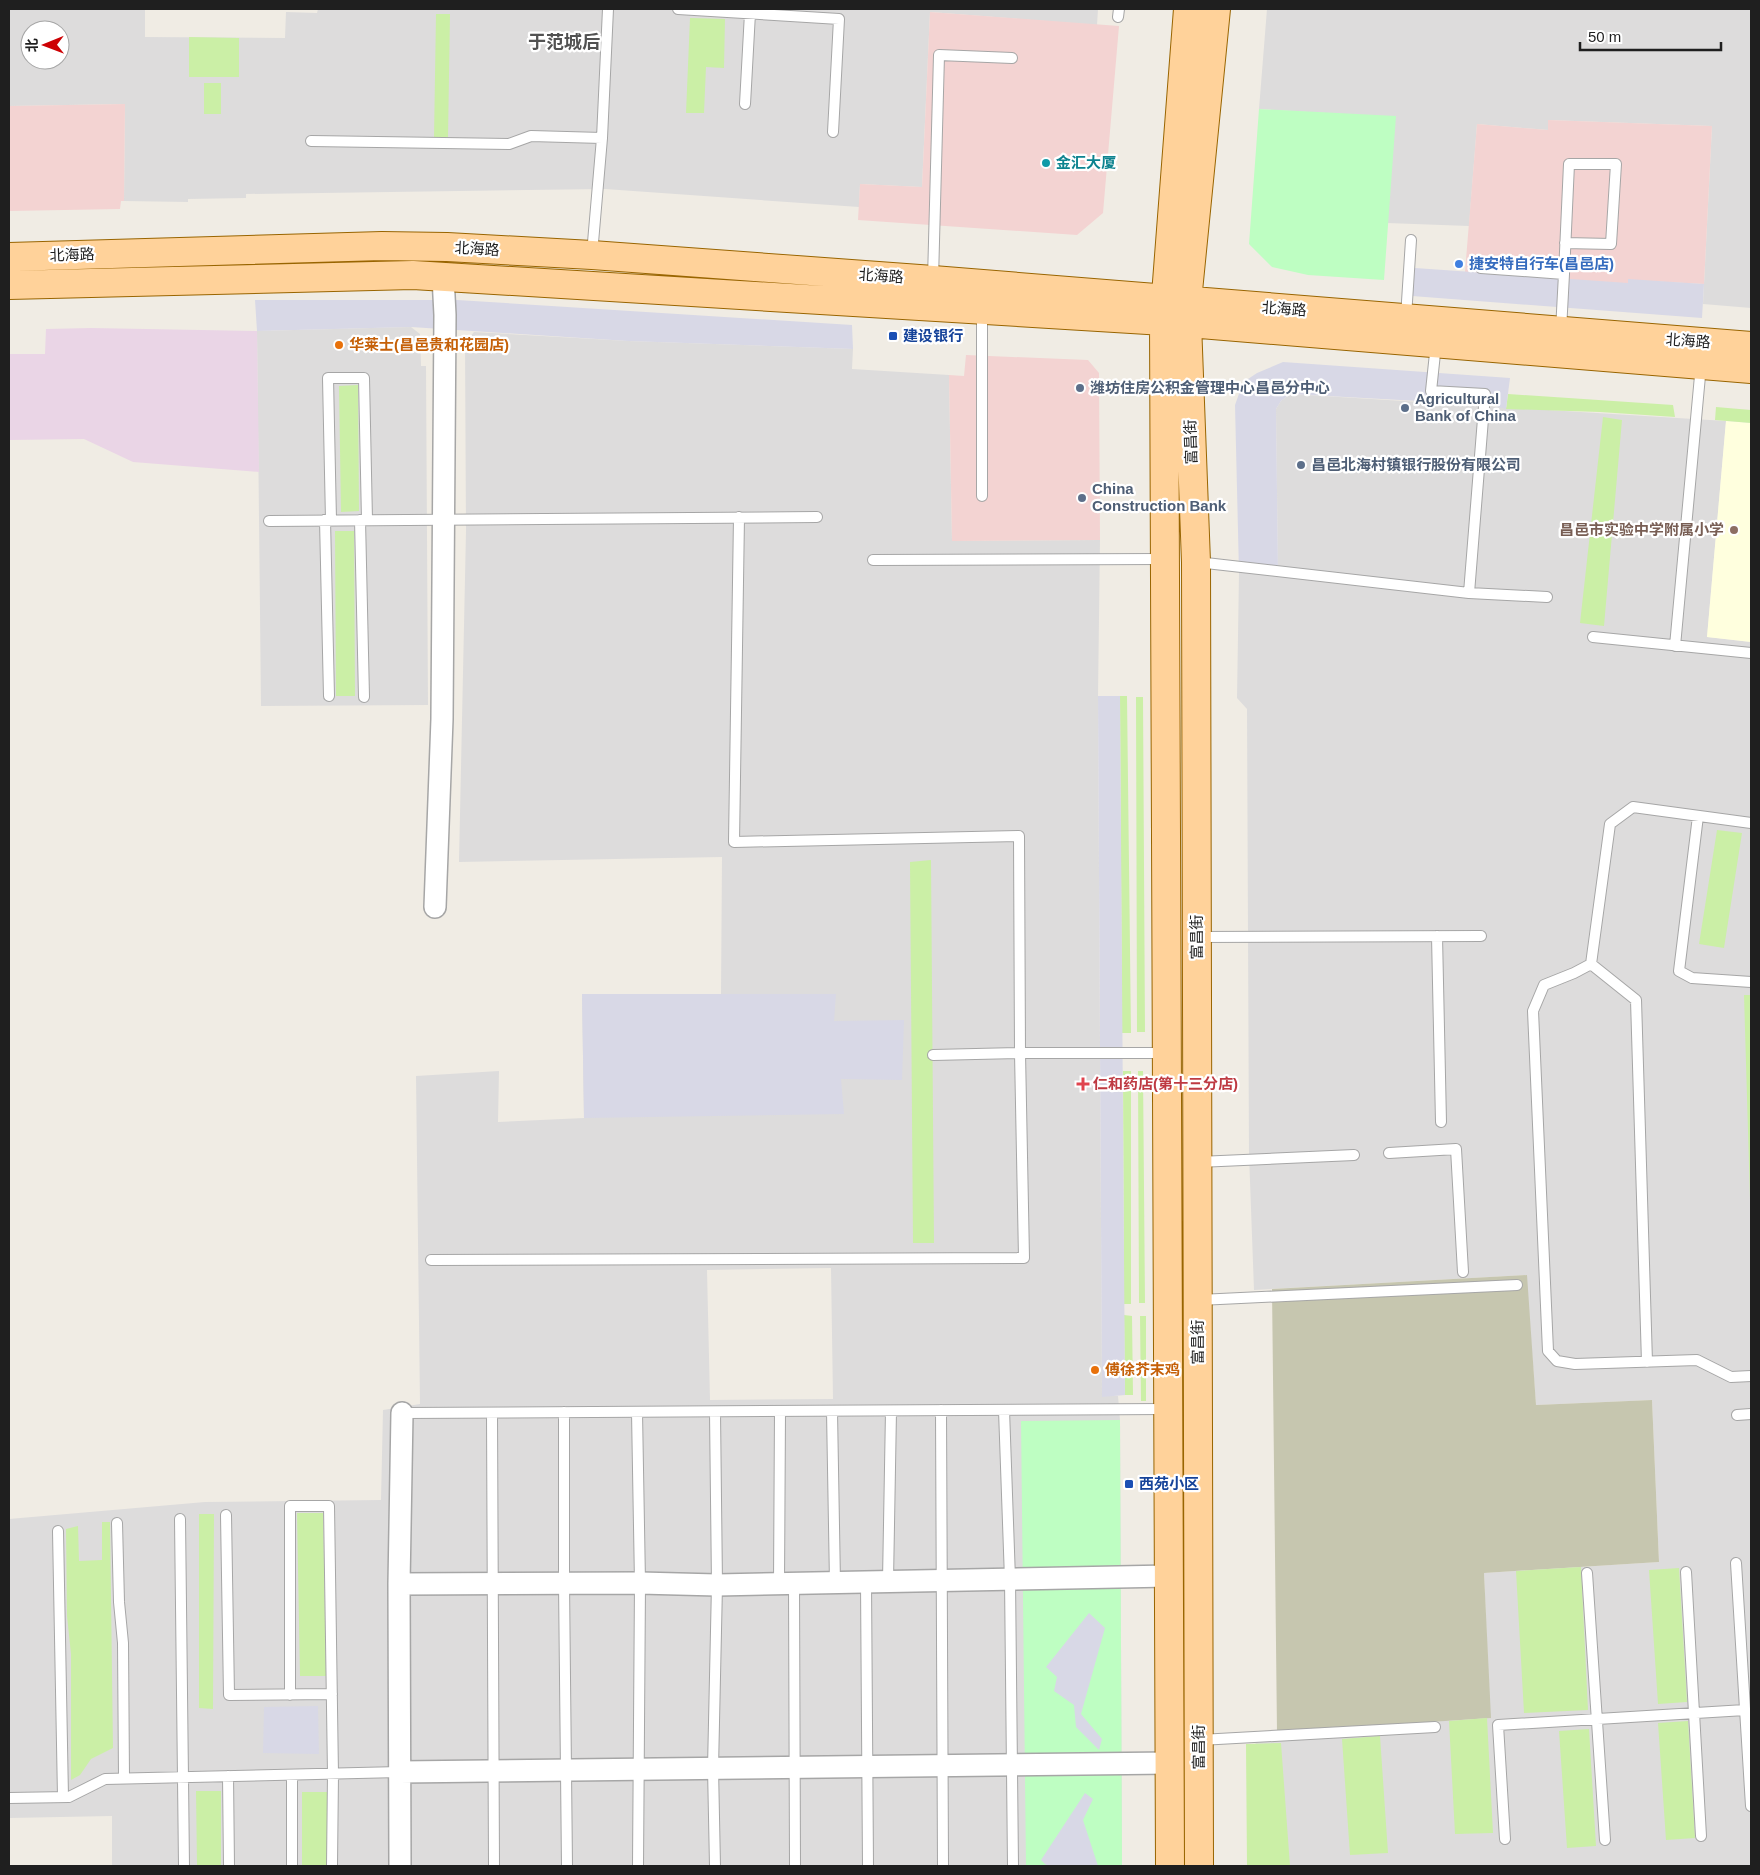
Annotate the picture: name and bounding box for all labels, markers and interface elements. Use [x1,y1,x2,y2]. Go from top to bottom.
north arrow [20,20,70,70]
scale bar [1580,20,1721,52]
text: 50 m [1588,28,1621,45]
district label: 于范城后 [528,32,600,52]
text: 北 [24,38,40,52]
place label: 金汇大厦 [1056,154,1116,171]
marker: 金汇大厦 [1040,157,1052,169]
street label: 北海路 [454,239,500,258]
street label: 北海路 [49,245,95,264]
place label: 捷安特自行车(昌邑店) [1469,255,1614,272]
marker: 捷安特自行车(昌邑店) [1453,258,1465,270]
street label: 北海路 [858,265,904,286]
street label: 北海路 [1261,298,1307,319]
place label: 建设银行 [903,327,963,344]
marker: 建设银行 [887,330,899,342]
street label: 北海路 [1665,330,1711,351]
place label: 华莱士(昌邑贵和花园店) [349,336,509,353]
marker: 华莱士(昌邑贵和花园店) [333,339,345,351]
place label: 潍坊住房公积金管理中心昌邑分中心 [1090,379,1330,396]
marker: 潍坊住房公积金管理中心昌邑分中心 [1074,382,1086,394]
place label: Agricultural Bank of China [1415,390,1516,424]
marker: Agricultural Bank of China [1399,402,1411,414]
street label: 富昌街 [1181,419,1200,465]
place label: 昌邑北海村镇银行股份有限公司 [1311,456,1521,473]
marker: 昌邑北海村镇银行股份有限公司 [1295,459,1307,471]
place label: China Construction Bank [1092,480,1227,514]
marker: China Construction Bank [1076,492,1088,504]
place label: 昌邑市实验中学附属小学 [1559,521,1724,538]
marker: 昌邑市实验中学附属小学 [1728,524,1740,536]
street label: 富昌街 [1188,914,1205,960]
place label: 仁和药店(第十三分店) [1093,1075,1238,1092]
marker: 仁和药店(第十三分店) [1077,1078,1089,1090]
street label: 富昌街 [1189,1319,1206,1365]
place label: 傅徐芥末鸡 [1105,1361,1180,1378]
marker: 傅徐芥末鸡 [1089,1364,1101,1376]
place label: 西苑小区 [1139,1475,1199,1492]
marker: 西苑小区 [1123,1478,1135,1490]
street label: 富昌街 [1190,1724,1207,1770]

